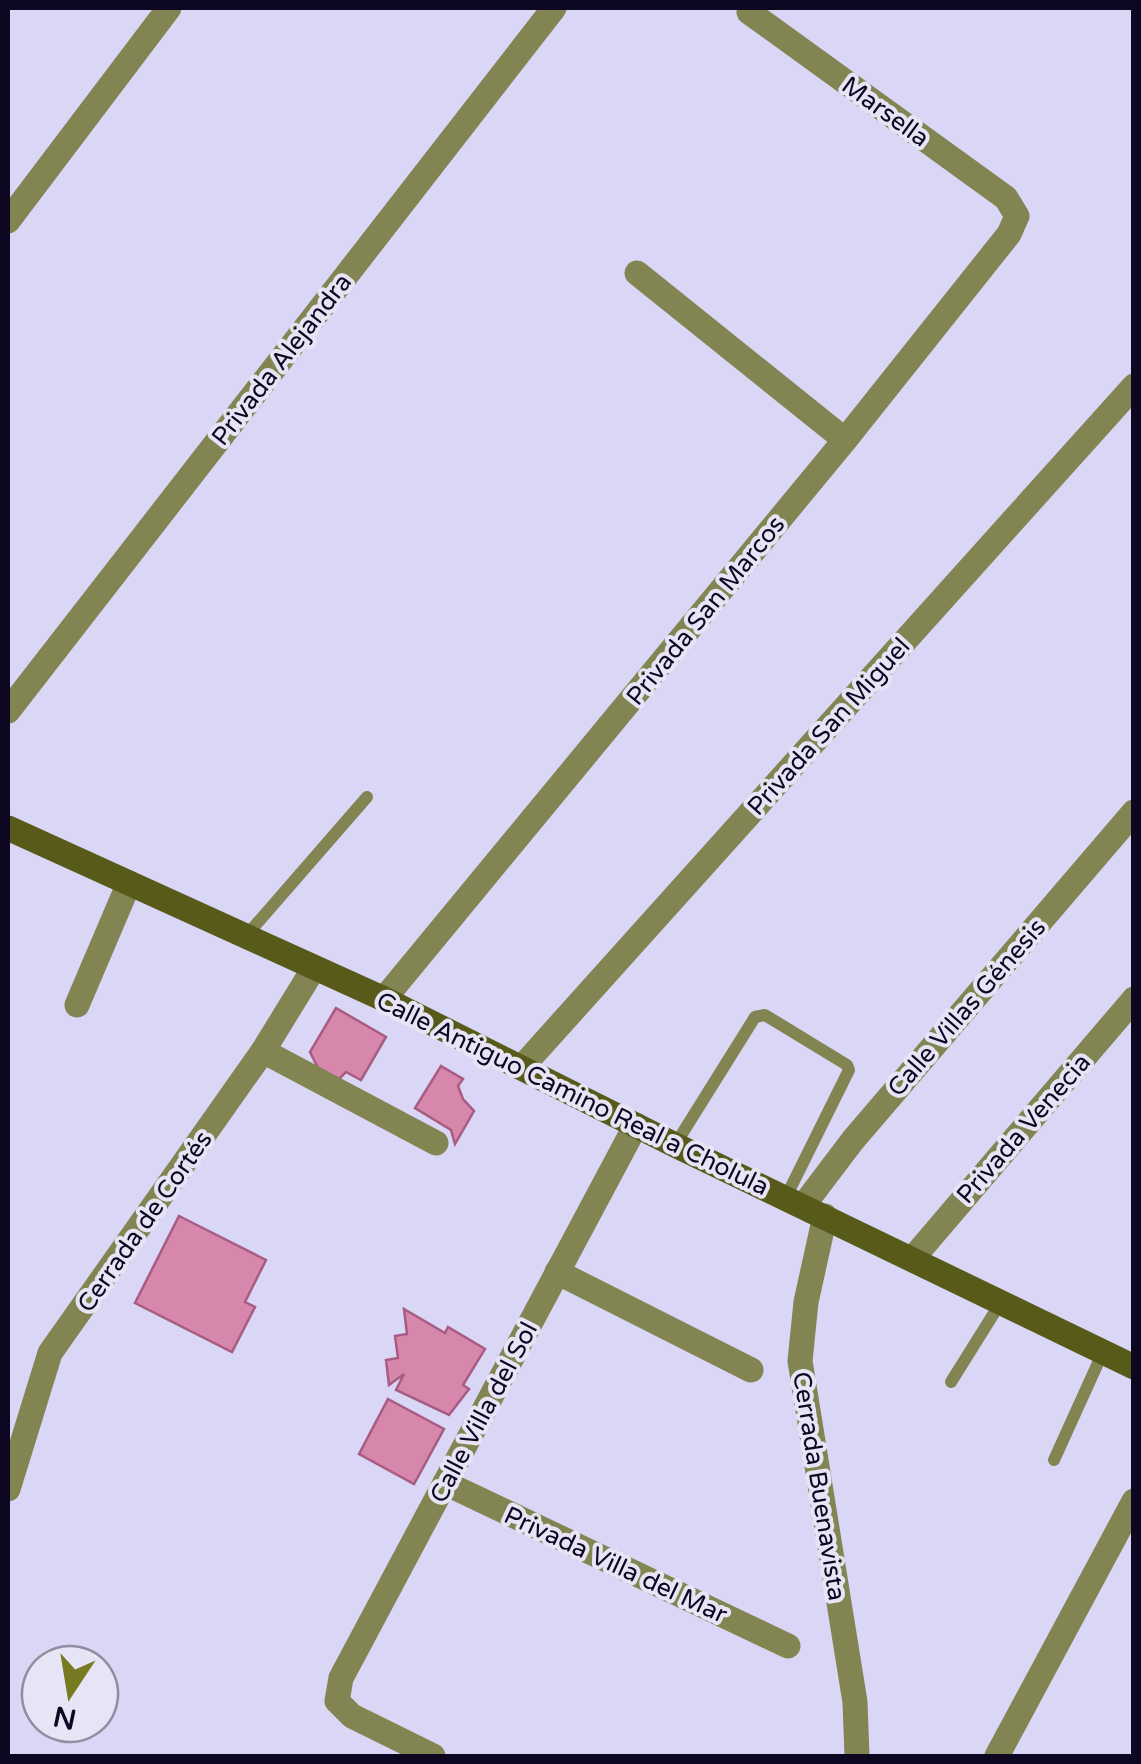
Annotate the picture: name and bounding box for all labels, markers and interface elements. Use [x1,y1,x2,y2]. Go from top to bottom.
street label: Marsella [836,70,935,153]
street label: Privada Alejandra [205,268,358,452]
street label: Privada San Marcos [620,510,791,711]
street label: Privada San Miguel [741,632,916,822]
street label: Calle Villas Génesis [881,913,1052,1103]
street label: Calle Antiguo Camino Real a Cholula [372,986,774,1202]
street label: Privada Venecia [950,1048,1097,1210]
street label: Cerrada de Cortés [71,1125,219,1318]
street label: Calle Villa del Sol [424,1317,544,1508]
street label: Cerrada Buenavista [786,1370,852,1603]
street label: Privada Villa del Mar [499,1500,732,1630]
north arrow [20,1644,120,1744]
text: N [50,1699,80,1736]

